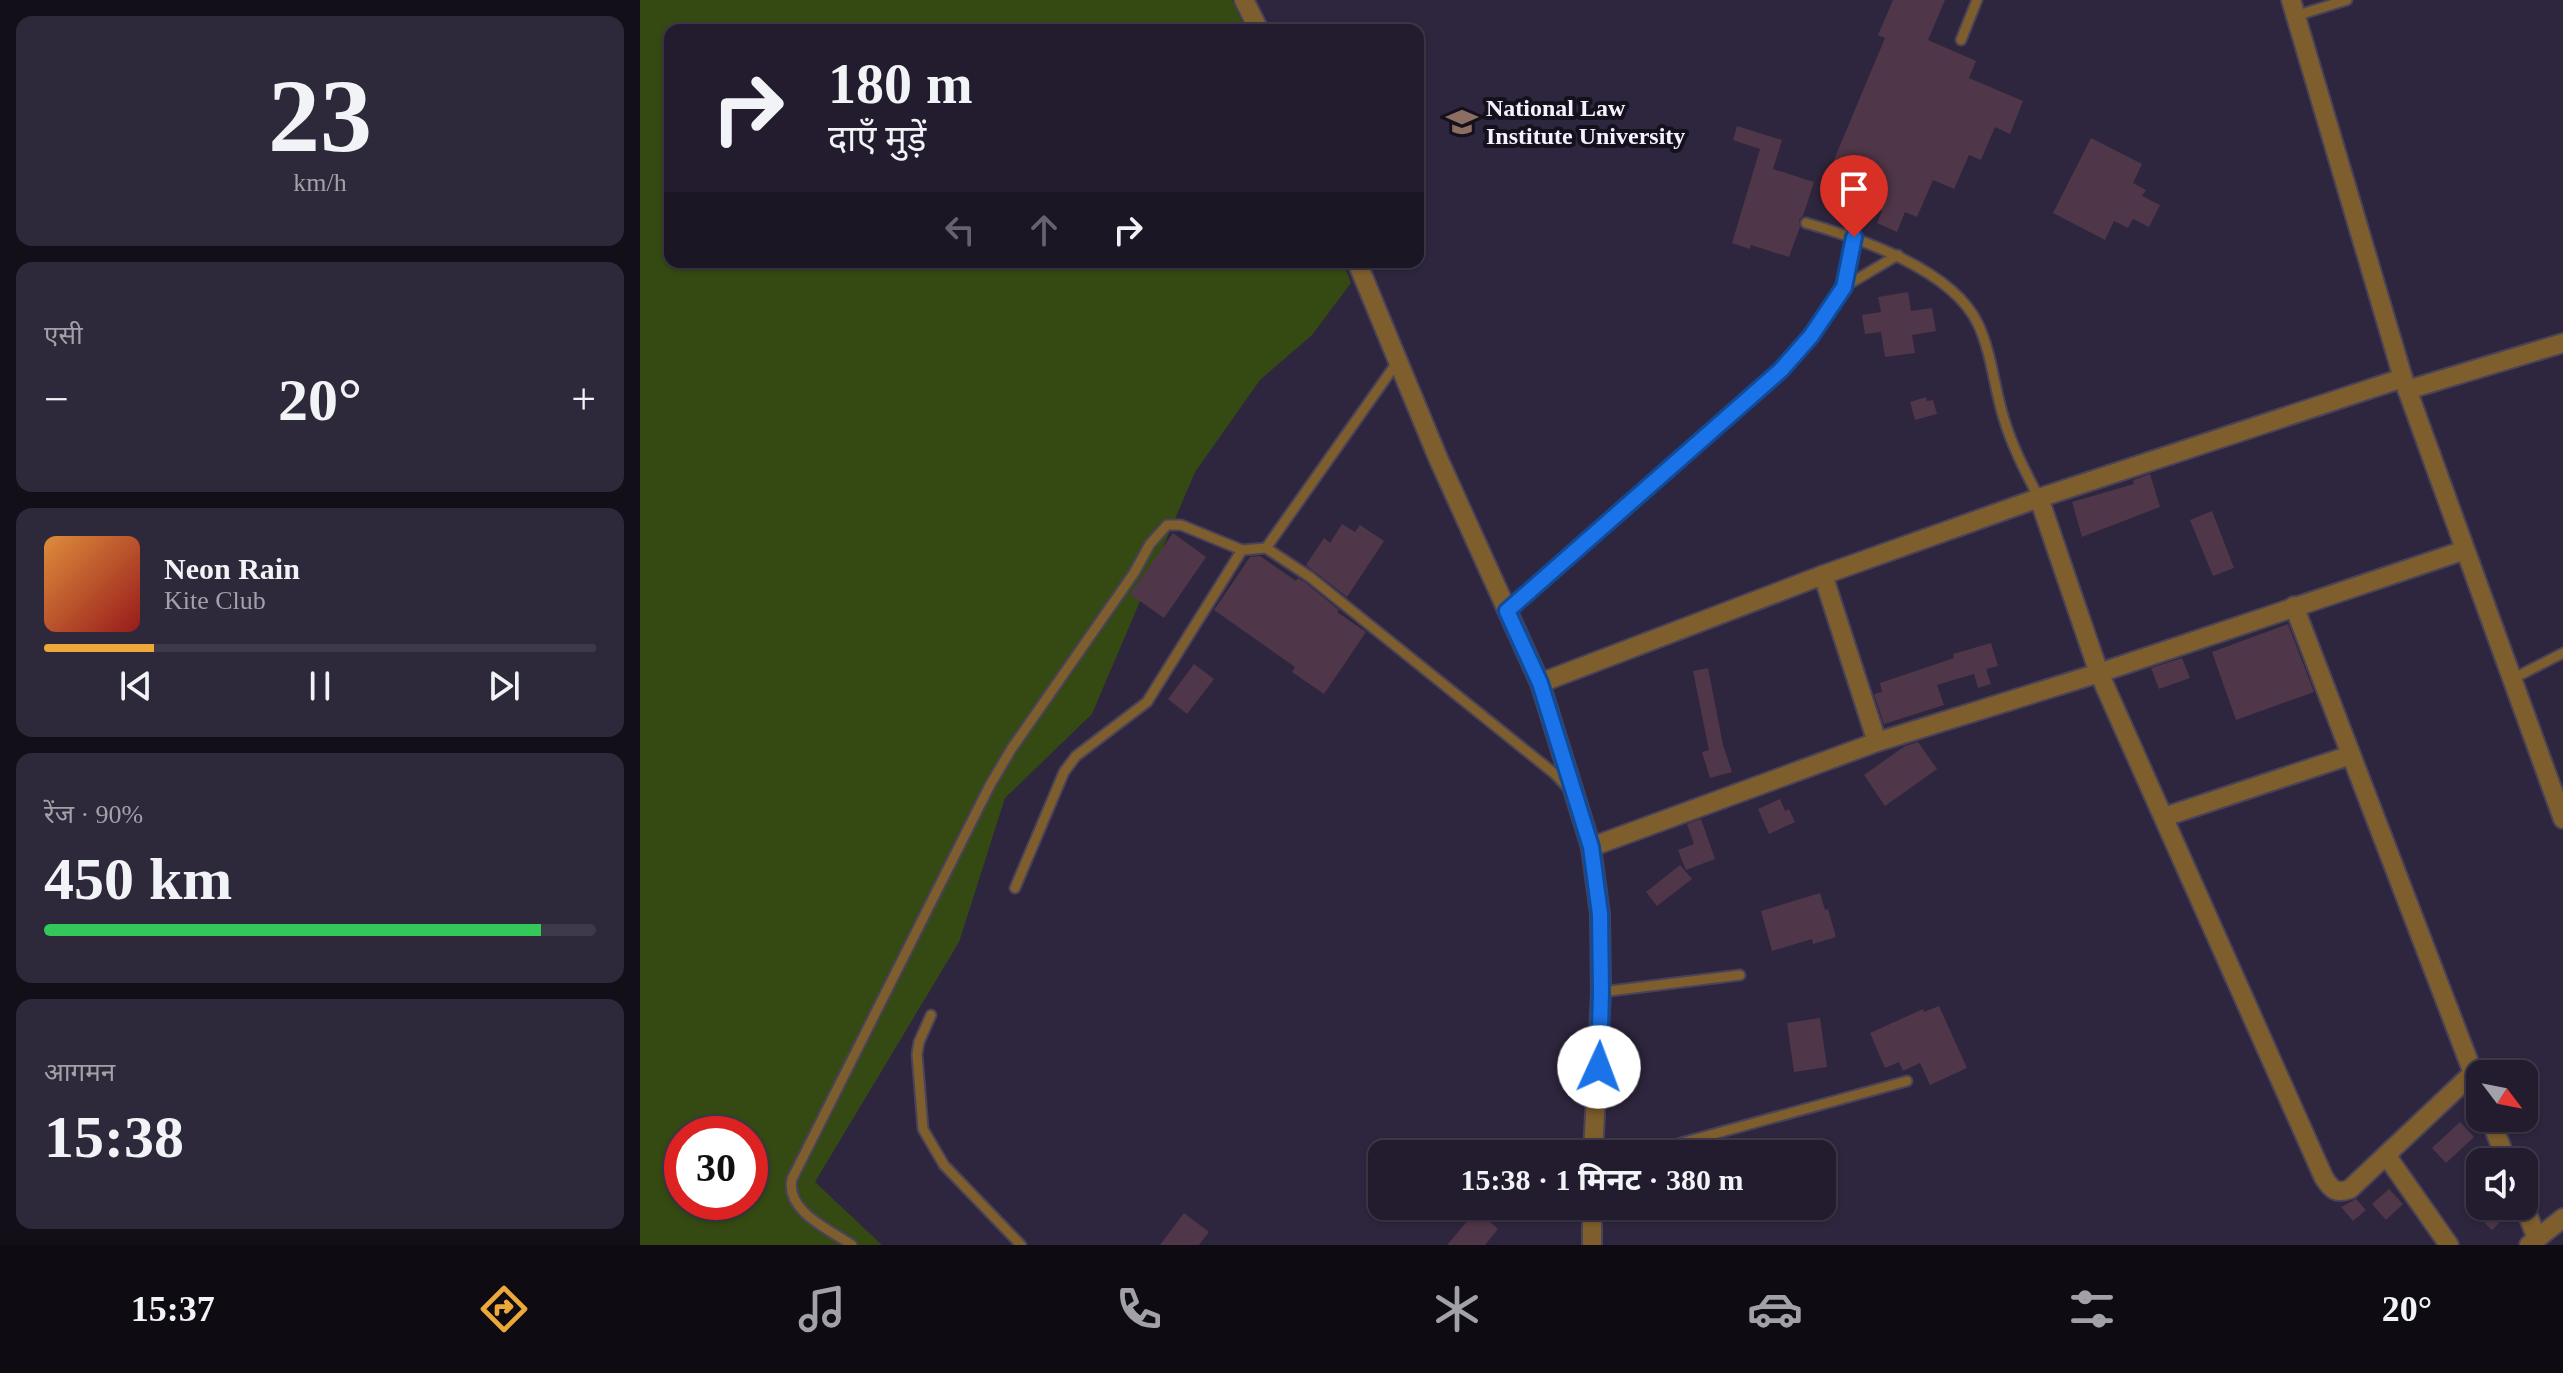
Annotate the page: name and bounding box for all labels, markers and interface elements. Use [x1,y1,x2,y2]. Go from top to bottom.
text: 180 m [828,53,973,115]
icon: right [696,56,800,160]
text: 23 [268,58,372,173]
place label: National Law Institute University [1486,95,1685,149]
school or university icon: National Law Institute University [1445,105,1479,139]
text: दाएँ मुड़ें [828,119,926,159]
pin [1820,155,1888,237]
icon: arrive [1832,167,1876,211]
text: km/h [293,168,347,197]
icon: left [938,208,982,252]
icon: ahead [1022,208,1066,252]
icon: right [1106,208,1150,252]
text: एसी [44,321,83,350]
text: 20° [278,367,362,433]
text: − [44,375,69,424]
text: + [571,375,596,424]
text: Neon Rain [164,552,300,585]
text: Kite Club [164,586,266,615]
icon: previous [114,664,158,708]
icon: pause [298,664,342,708]
icon: next [482,664,526,708]
text: रेंज · 90% [44,800,143,829]
text: 450 km [44,846,232,912]
position arrow [1557,1025,1641,1109]
text: आगमन [44,1058,115,1087]
north arrow [2466,1060,2538,1132]
map controls [2466,1060,2538,1220]
text: 15:38 [44,1104,184,1170]
speed limit sign: 30 [664,1116,768,1220]
button: sound [2466,1148,2538,1220]
text: 15:38 · 1 मिनट · 380 m [1461,1163,1743,1196]
icon: directions [476,1281,532,1337]
icon: music [794,1281,850,1337]
icon: phone [1111,1281,1167,1337]
icon: climate [1429,1281,1485,1337]
icon: car [1747,1281,1803,1337]
icon: filters [2064,1281,2120,1337]
text: 15:37 [131,1289,215,1329]
text: 20° [2382,1289,2432,1329]

